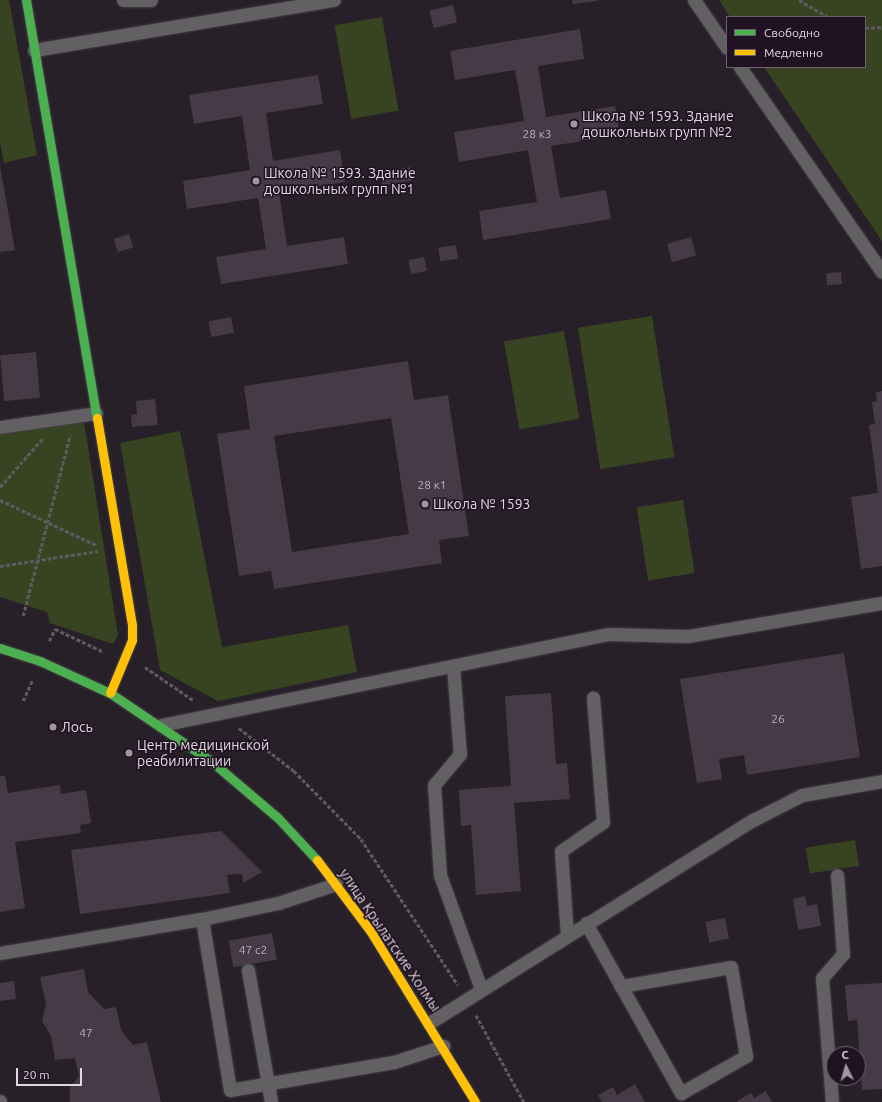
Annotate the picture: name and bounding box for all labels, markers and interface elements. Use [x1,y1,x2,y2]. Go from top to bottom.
legend [726,16,866,68]
text: Свободно [764,26,820,39]
text: Медленно [764,46,823,59]
place label: Школа № 1593. Здание дошкольных групп №2 [582,108,734,140]
marker: Школа № 1593. Здание дошкольных групп №2 [569,119,579,129]
house number: 28 к3 [522,127,552,141]
place label: Школа № 1593. Здание дошкольных групп №1 [264,165,416,198]
marker: Школа № 1593. Здание дошкольных групп №1 [251,176,261,186]
house number: 28 к1 [417,478,447,492]
place label: Школа № 1593 [433,496,531,512]
marker: Школа № 1593 [420,499,430,509]
house number: 26 [771,712,785,726]
place label: Лось [61,719,93,735]
marker: Лось [48,722,58,732]
place label: Центр медицинской реабилитации [137,737,269,770]
marker: Центр медицинской реабилитации [124,748,134,758]
street label: улица Крылатские Холмы [336,865,444,1015]
house number: 47 с2 [239,943,267,957]
house number: 47 [79,1026,93,1040]
north arrow [826,1046,866,1086]
text: С [841,1049,849,1061]
scale bar [18,1060,84,1086]
text: 20 m [23,1068,50,1081]

